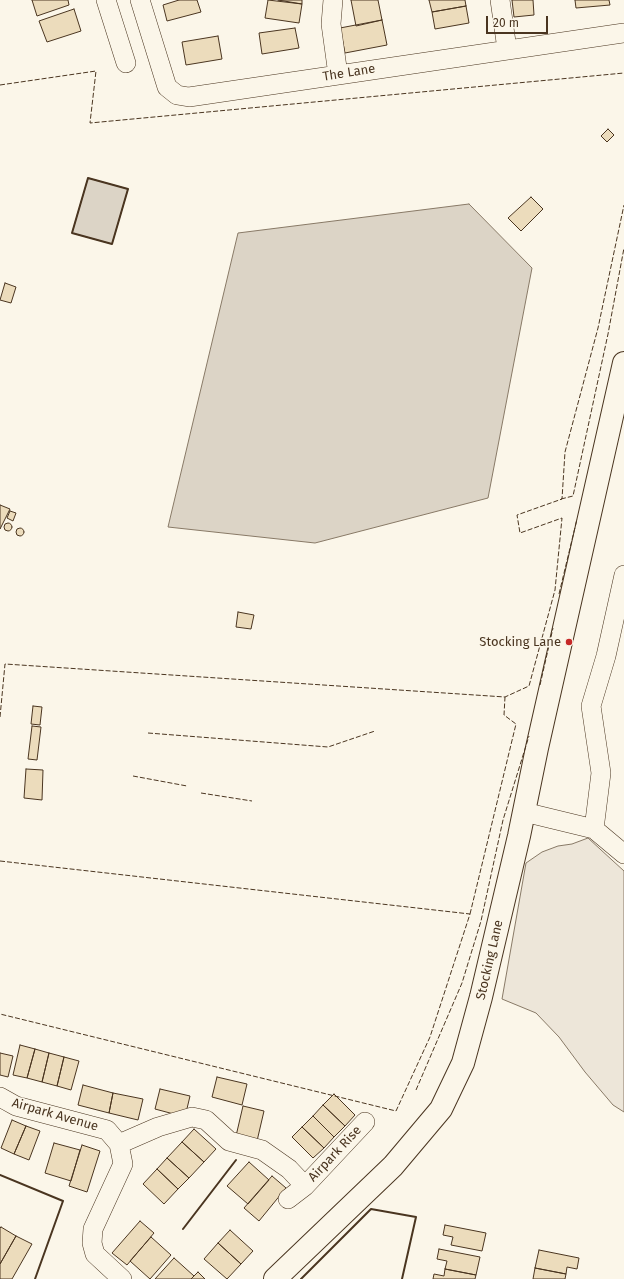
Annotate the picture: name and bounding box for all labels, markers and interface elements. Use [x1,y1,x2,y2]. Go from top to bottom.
scale bar [488,8,550,34]
text: 20 m [493,16,519,30]
street label: The Lane [322,61,376,85]
place label: Stocking Lane [479,634,561,650]
marker: Stocking Lane [564,637,574,647]
street label: Stocking Lane [473,918,507,1002]
street label: Airpark Avenue [10,1095,100,1135]
street label: Airpark Rise [305,1123,365,1185]

